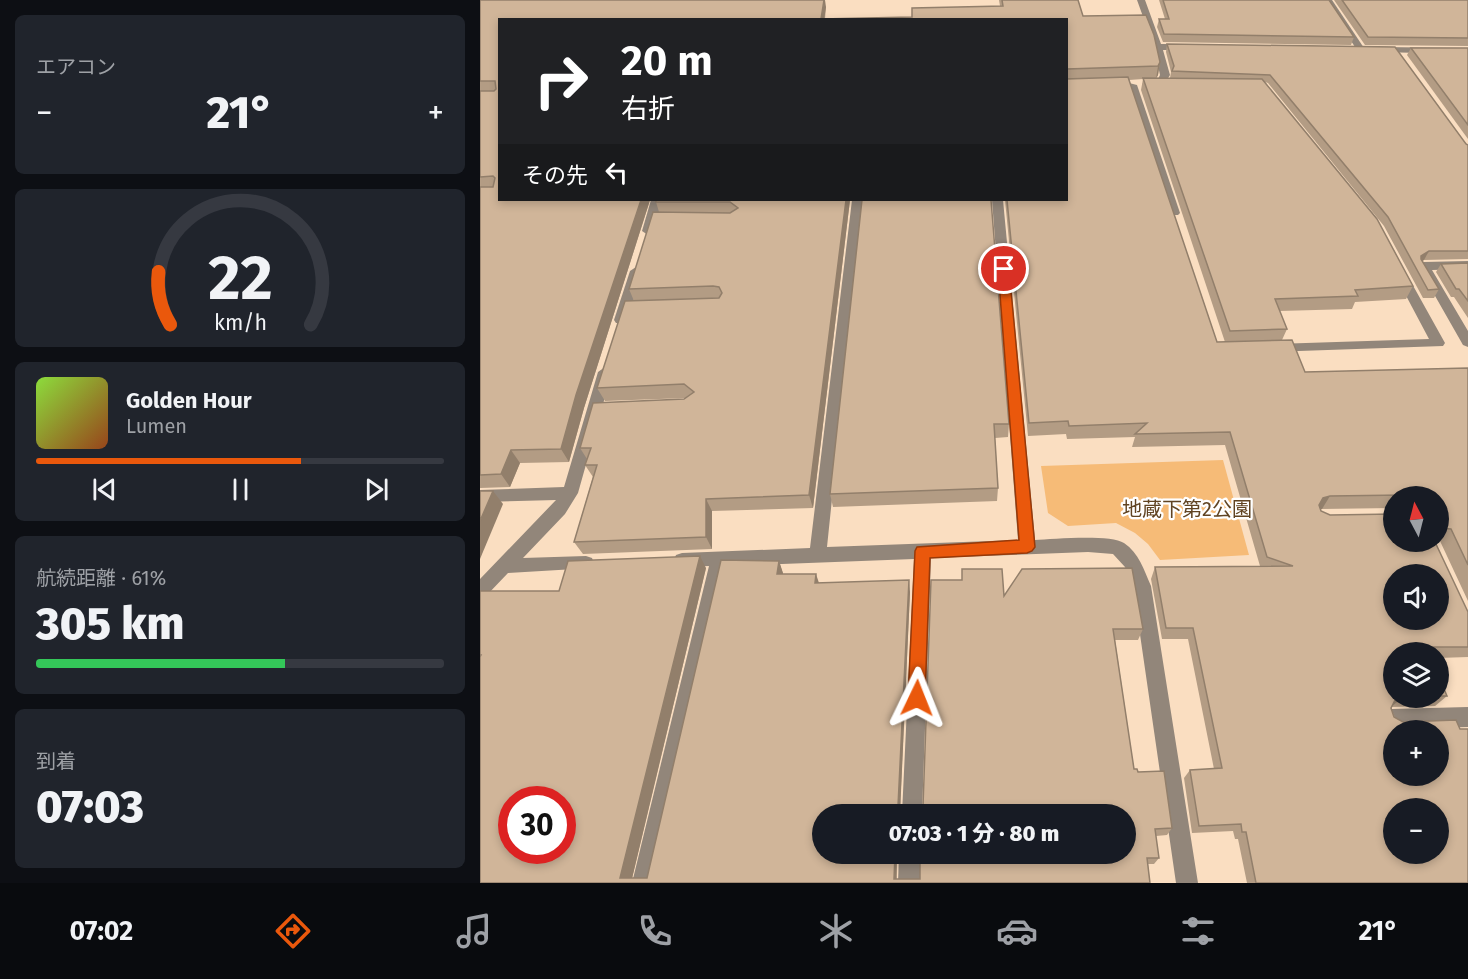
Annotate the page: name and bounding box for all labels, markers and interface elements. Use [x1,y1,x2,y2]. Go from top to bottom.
text: 20 m [621,36,713,86]
icon: right [522,42,600,120]
text: エアコン [36,55,116,79]
text: 21° [206,86,274,140]
text: − [36,93,53,133]
text: + [428,93,444,133]
text: 右折 [621,93,675,125]
icon: left [600,156,633,189]
text: その先 [522,162,588,189]
text: 22 [208,241,272,316]
pin [978,243,1029,294]
icon: arrive [987,252,1020,285]
text: km/h [213,310,267,336]
text: Golden Hour [126,387,252,414]
text: Lumen [126,414,187,438]
icon: previous [88,473,121,506]
icon: pause [224,473,257,506]
icon: next [360,473,393,506]
north arrow [1383,486,1449,552]
map controls [1383,486,1449,864]
park label: 地蔵下第2公園 [1122,497,1252,521]
button: sound [1383,564,1449,630]
text: 航続距離 · 61% [36,566,166,590]
text: 305 km [36,597,184,651]
button: layers [1383,642,1449,708]
position arrow [885,666,949,730]
button: + [1383,720,1449,786]
text: 到着 [36,749,76,773]
text: 07:03 [36,780,144,834]
speed limit sign: 30 [498,786,576,864]
button: − [1383,798,1449,864]
text: 07:03 · 1 分 · 80 m [889,820,1059,847]
icon: directions [272,910,314,952]
icon: music [453,910,495,952]
icon: phone [634,910,676,952]
icon: climate [815,910,857,952]
icon: car [996,910,1038,952]
icon: filters [1177,910,1219,952]
text: 07:02 [70,915,133,947]
text: 21° [1358,915,1398,947]

